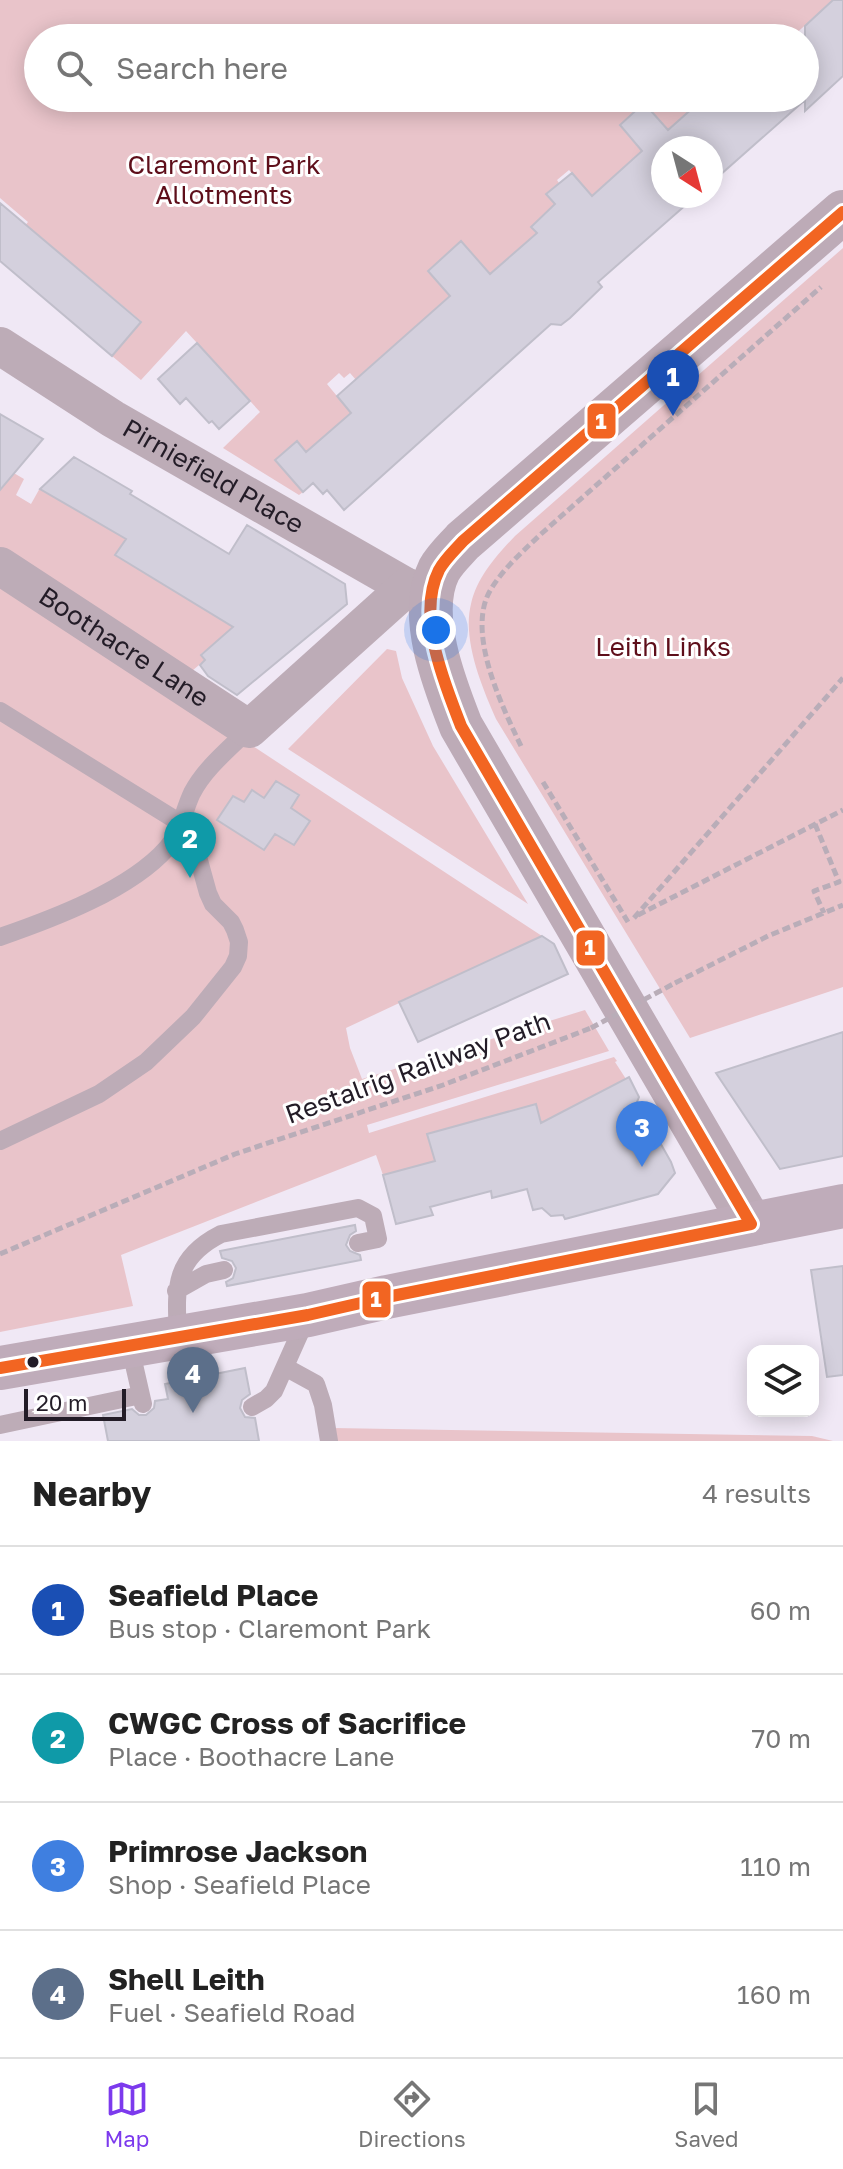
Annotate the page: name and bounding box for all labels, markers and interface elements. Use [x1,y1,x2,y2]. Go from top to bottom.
search box [24,24,819,112]
icon: search [52,46,96,90]
text: Search here [116,50,288,86]
north arrow [651,136,723,208]
park label: Claremont Park Allotments [127,149,321,210]
pin: 1 [647,350,699,416]
line badge: 1 [586,402,617,440]
text: 1 [595,407,607,434]
street label: Pirniefield Place [118,412,309,540]
street label: Boothacre Lane [33,580,215,713]
your location [416,610,456,650]
park label: Leith Links [595,631,731,662]
pin: 2 [164,812,216,878]
line badge: 1 [575,929,606,967]
text: 1 [584,933,596,960]
street label: Restalrig Railway Path [281,1005,555,1130]
pin: 3 [616,1101,668,1167]
line badge: 1 [361,1280,392,1319]
text: 1 [370,1285,382,1312]
map controls [747,1345,819,1417]
button: layers [747,1345,819,1417]
pin: 4 [167,1347,219,1413]
unlabelled marker [25,1354,41,1370]
scale bar [24,1385,126,1421]
text: 20 m [36,1389,87,1416]
text: Nearby [32,1473,152,1513]
text: 4 results [702,1478,811,1509]
text: Seafield Place [108,1577,318,1613]
text: 1 [51,1595,65,1626]
text: 60 m [750,1595,811,1626]
text: Bus stop · Claremont Park [108,1613,431,1644]
text: CWGC Cross of Sacrifice [108,1705,466,1741]
text: 2 [50,1723,66,1754]
text: 70 m [752,1723,811,1754]
text: Place · Boothacre Lane [108,1741,394,1772]
text: Primrose Jackson [108,1833,367,1869]
text: 3 [50,1851,66,1882]
text: 110 m [740,1851,811,1882]
text: Shop · Seafield Place [108,1869,371,1900]
text: Shell Leith [108,1961,265,1997]
text: 4 [50,1979,66,2010]
text: 160 m [737,1979,811,2010]
text: Fuel · Seafield Road [108,1997,356,2028]
tab: Map [104,2077,149,2152]
tab: Directions [358,2077,466,2152]
tab: Saved [674,2077,739,2152]

